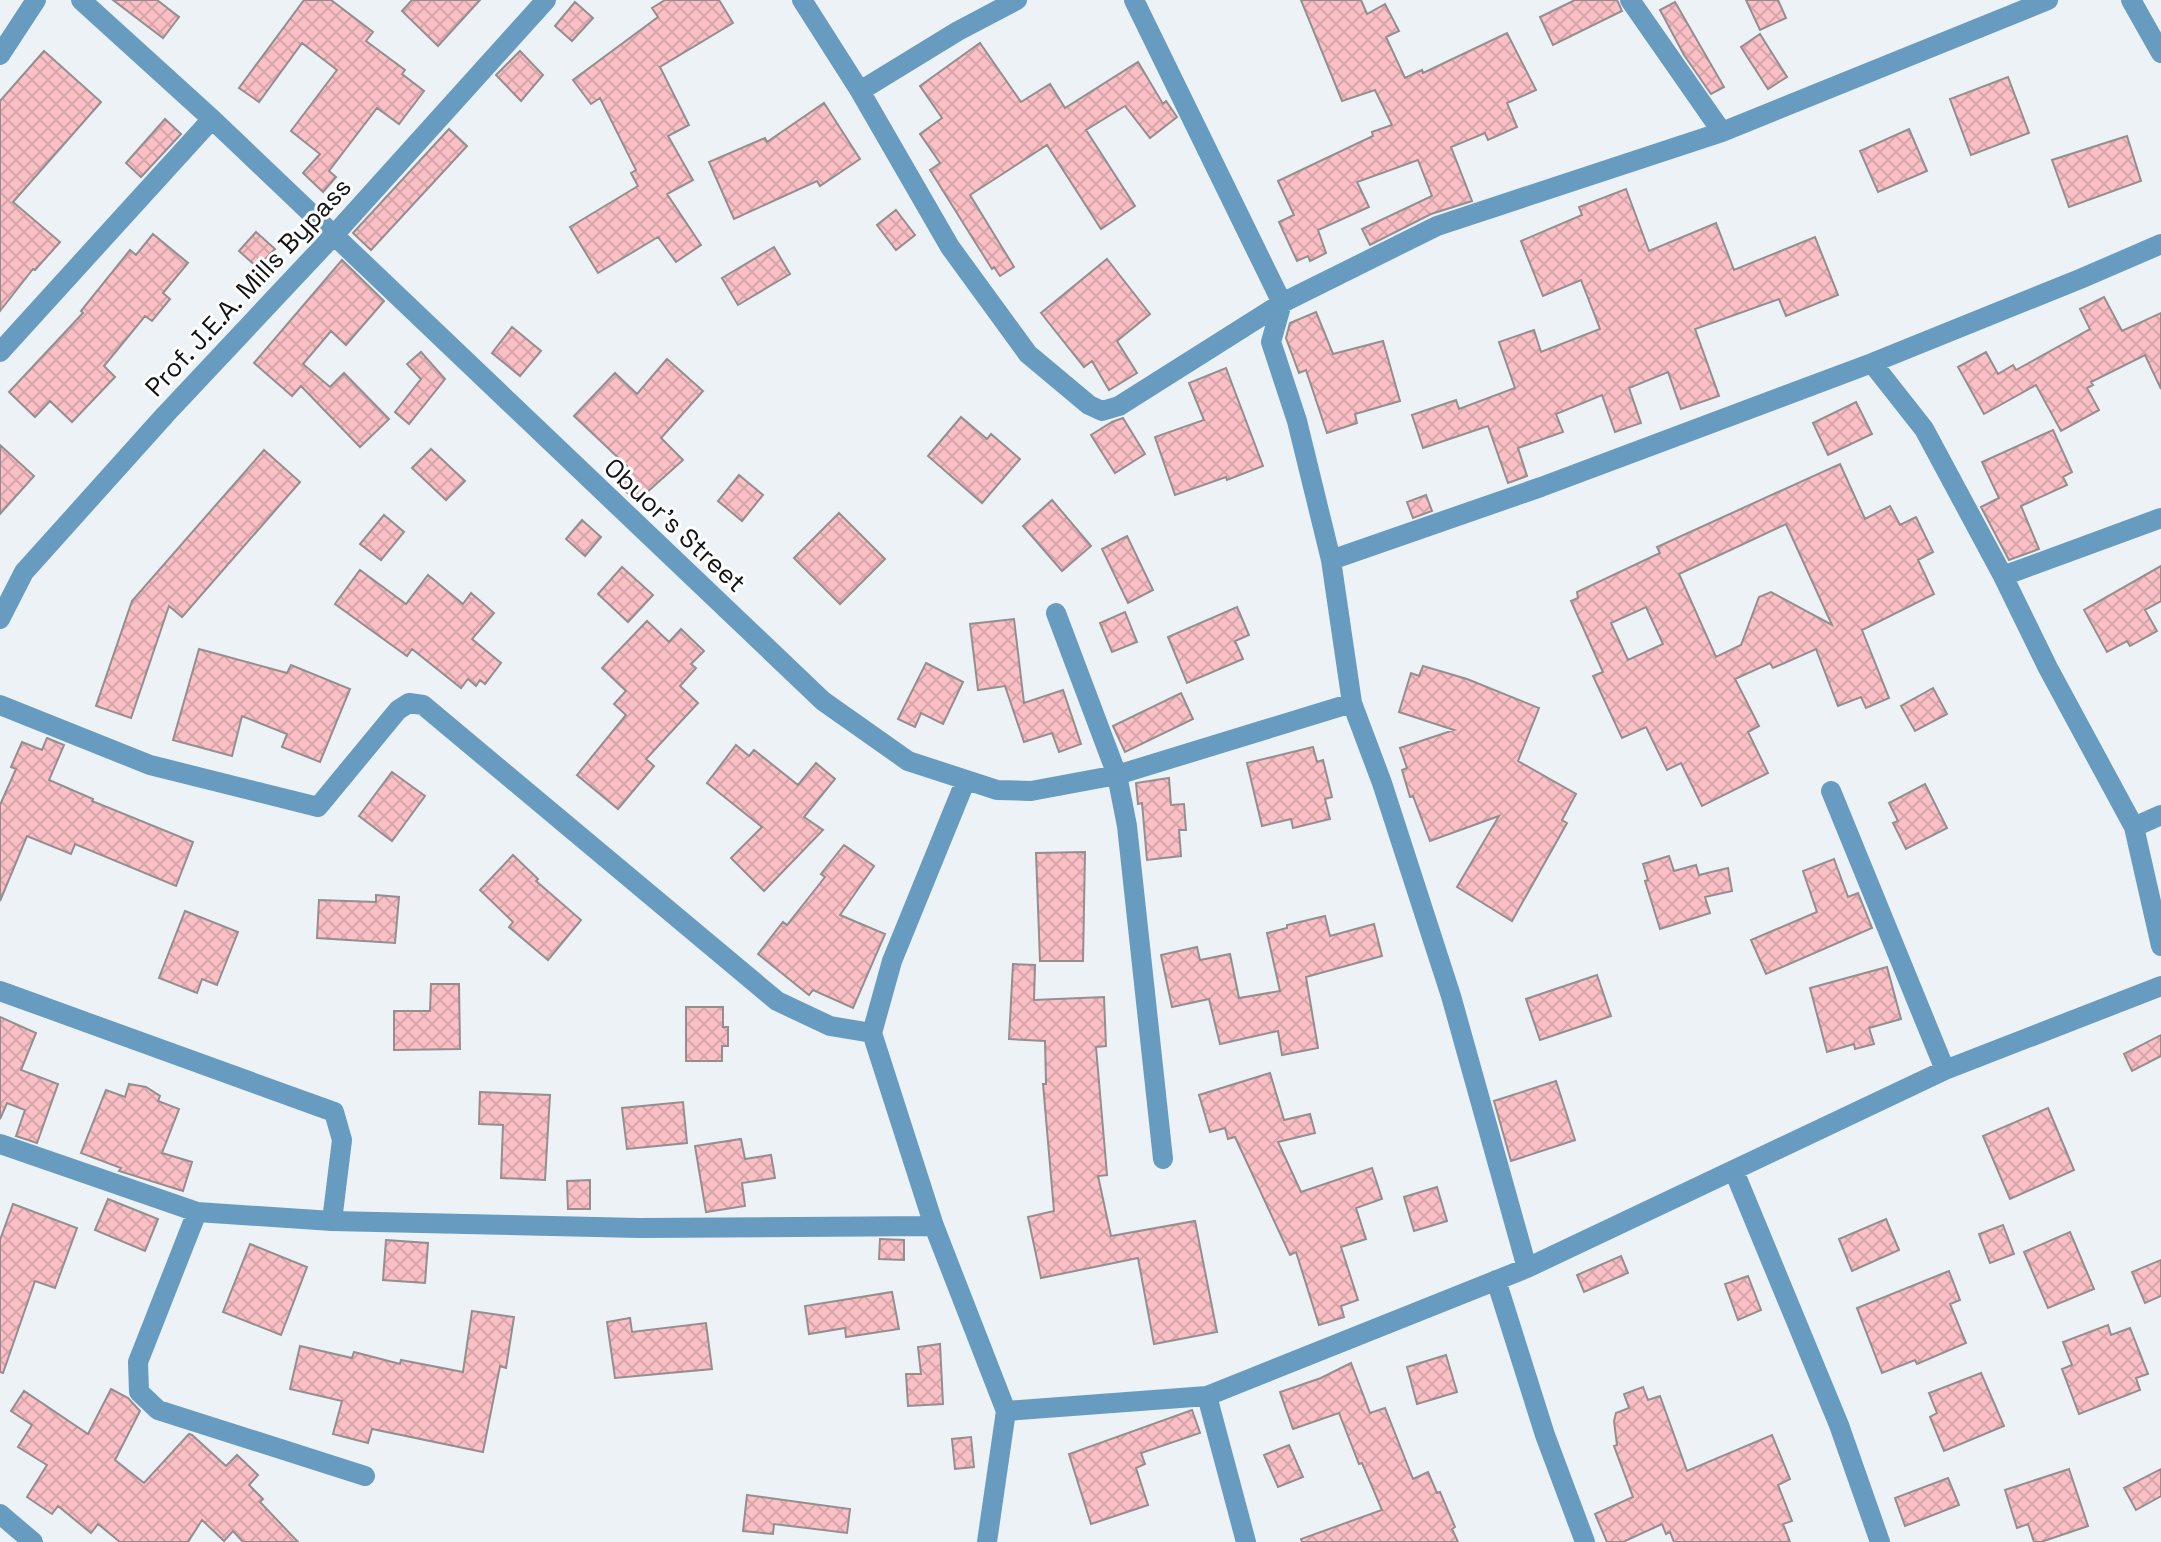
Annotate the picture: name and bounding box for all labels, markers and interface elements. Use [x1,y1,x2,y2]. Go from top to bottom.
street label: Prof. J.E.A. Mills Bypass [137,170,359,404]
street label: Obuor’s Street [597,450,753,600]

